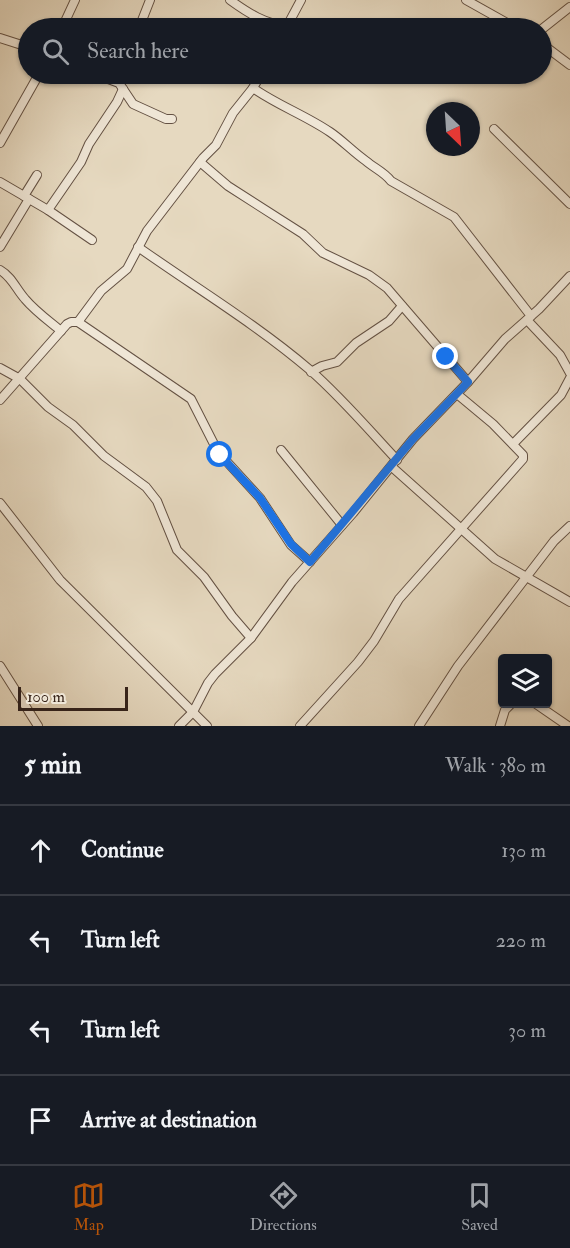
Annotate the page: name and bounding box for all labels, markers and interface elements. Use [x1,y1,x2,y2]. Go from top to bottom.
search box [18,18,552,84]
icon: search [39,35,72,68]
text: Search here [87,37,189,65]
north arrow [426,102,480,156]
route end [432,343,458,369]
route start [206,441,232,467]
map controls [498,654,552,708]
button: layers [498,654,552,708]
scale bar [18,684,128,712]
text: 100 m [27,687,65,707]
text: 5 min [24,749,81,781]
text: Walk · 380 m [445,753,546,778]
icon: ahead [24,834,57,867]
text: Continue [81,836,164,864]
text: 130 m [501,838,546,863]
icon: left [24,924,57,957]
text: Turn left [81,926,160,954]
text: 220 m [496,928,546,953]
icon: left [24,1014,57,1047]
text: Turn left [81,1016,160,1044]
text: 30 m [508,1018,546,1043]
icon: arrive [24,1104,57,1137]
text: Arrive at destination [81,1106,257,1134]
tab: Map [72,1179,105,1235]
tab: Directions [250,1179,317,1235]
tab: Saved [461,1179,498,1235]

